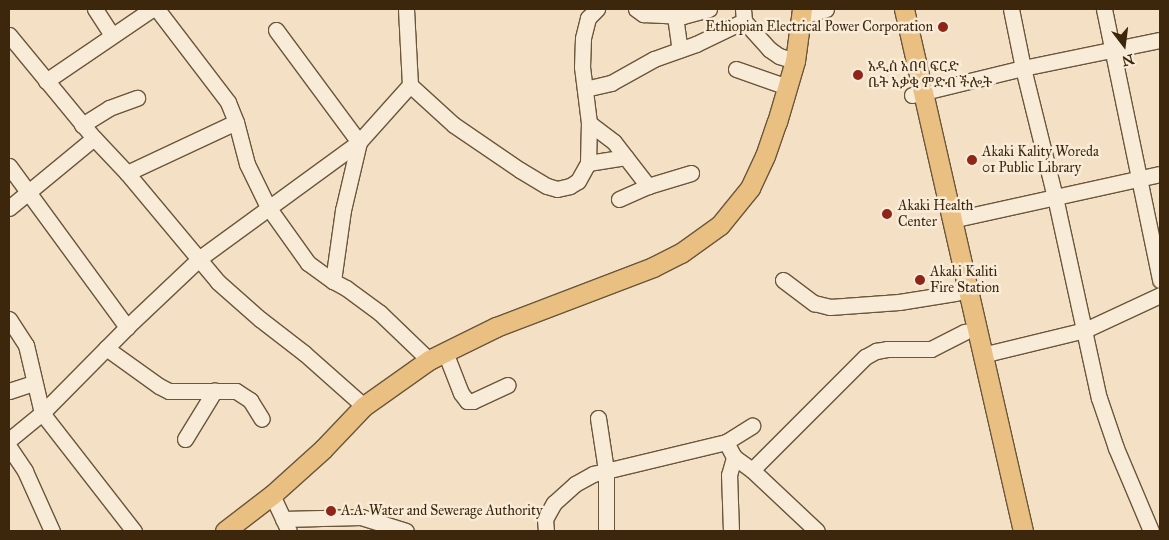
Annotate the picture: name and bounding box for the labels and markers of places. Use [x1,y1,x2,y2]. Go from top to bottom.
place label: Ethiopian Electrical Power Corporation [705,19,933,35]
marker: Ethiopian Electrical Power Corporation [937,21,949,33]
place label: አዲስ አበባ ፍርድ ቤት አቃቂ ምድብ ችሎት [868,59,992,92]
marker: አዲስ አበባ ፍርድ ቤት አቃቂ ምድብ ችሎት [852,69,864,81]
place label: Akaki Kality Woreda 01 Public Library [982,144,1099,176]
marker: Akaki Kality Woreda 01 Public Library [966,154,978,166]
place label: Akaki Health Center [898,198,973,230]
marker: Akaki Health Center [880,207,894,221]
place label: Akaki Kaliti Fire Station [930,264,999,296]
marker: Akaki Kaliti Fire Station [914,274,926,286]
place label: A.A. Water and Sewerage Authority [341,503,543,519]
marker: A.A. Water and Sewerage Authority [325,505,337,517]

